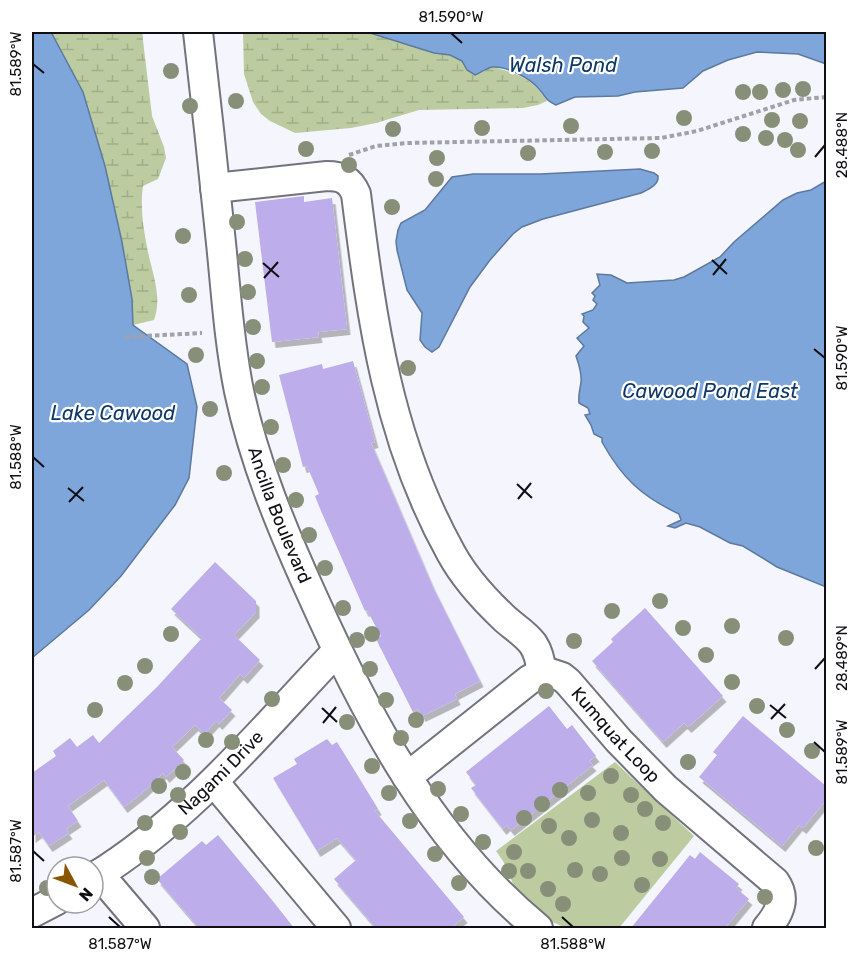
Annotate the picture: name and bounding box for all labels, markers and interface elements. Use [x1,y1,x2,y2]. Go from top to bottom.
text: 81.590°W [419,8,483,26]
text: 81.589°W [7,32,25,96]
water label: Walsh Pond [509,53,618,77]
text: 28.488°N [833,112,851,178]
text: 81.590°W [833,326,851,390]
water label: Cawood Pond East [622,379,798,403]
water label: Lake Cawood [51,401,176,425]
text: 81.588°W [7,424,25,490]
street label: Ancilla Boulevard [243,444,316,587]
text: 28.489°N [833,625,851,691]
street label: Kumquat Loop [567,683,665,787]
text: 81.589°W [833,720,851,784]
street label: Nagami Drive [174,726,268,820]
text: 81.587°W [7,819,25,883]
north arrow [45,855,105,915]
text: N [75,884,97,905]
text: 81.587°W [88,935,152,953]
text: 81.588°W [540,935,606,953]

